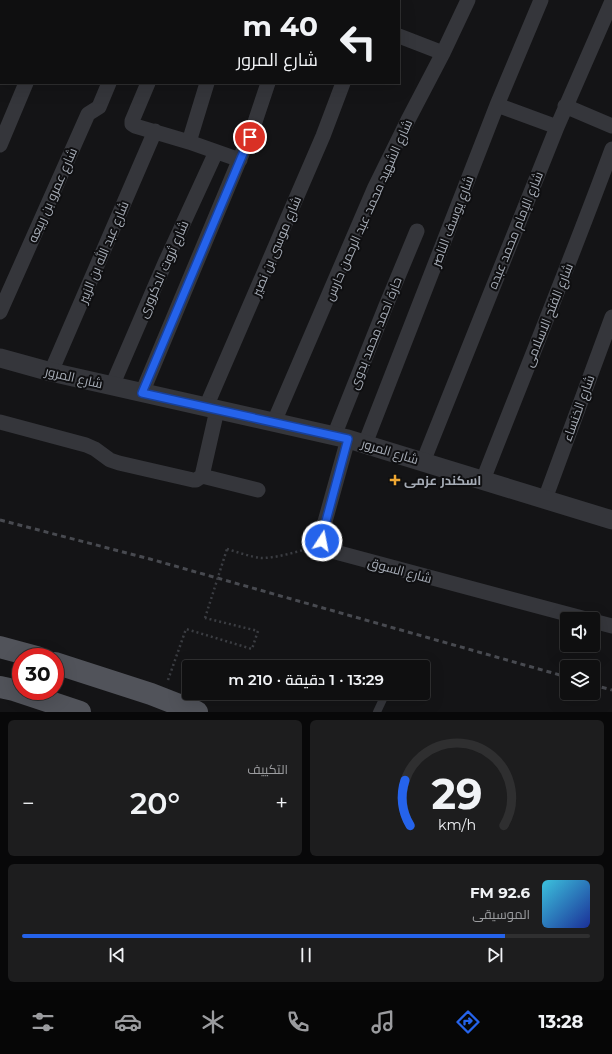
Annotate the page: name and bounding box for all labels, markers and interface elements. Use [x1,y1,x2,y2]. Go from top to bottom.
text: 40 m [242,9,318,43]
icon: left [332,16,384,68]
text: شارع المرور [237,49,318,71]
street label: شارع الشهيد محمد عبد الرحمن حارس [321,117,416,303]
pin [233,120,267,154]
icon: arrive [239,126,261,148]
street label: شارع عمرو بن ربيعه [24,145,81,245]
street label: شارع الإمام محمد عبده [484,169,548,292]
street label: شارع يوسف الناصر [427,173,478,270]
street label: شارع موسى بن نصير [247,194,305,300]
street label: شارع عبد الله بن الزبير [74,199,133,307]
street label: شارع ثروت الدكرورى [134,218,193,321]
street label: شارع الفتح الاسلامى [520,261,577,370]
street label: حارة احمد محمد بدوى [345,274,405,392]
street label: شارع المرور [42,362,104,392]
street label: شارع الخنساء [559,373,598,444]
street label: شارع المرور [358,434,420,468]
place label: اسكندر عزمى [404,472,481,488]
marker: اسكندر عزمى [389,474,401,486]
position arrow [301,520,343,562]
street label: شارع السوق [366,554,434,587]
map controls [560,612,600,700]
button: sound [560,612,600,652]
speed limit sign: 30 [12,648,64,700]
button: layers [560,660,600,700]
text: 13:29 · 1 دقيقة · 210 m [228,670,384,689]
text: التكييف [247,761,288,777]
text: 29 [431,769,483,819]
text: 20° [130,785,180,822]
text: − [22,790,35,817]
text: + [275,790,288,817]
text: km/h [438,816,476,834]
text: 92.6 FM [470,883,530,902]
text: الموسيقى [472,906,530,922]
icon: previous [106,944,128,966]
icon: pause [295,944,317,966]
icon: next [484,944,506,966]
icon: filters [29,1008,57,1036]
icon: car [114,1008,142,1036]
icon: climate [199,1008,227,1036]
icon: phone [284,1008,312,1036]
icon: music [369,1008,397,1036]
icon: directions [454,1008,482,1036]
text: 13:28 [539,1011,584,1033]

